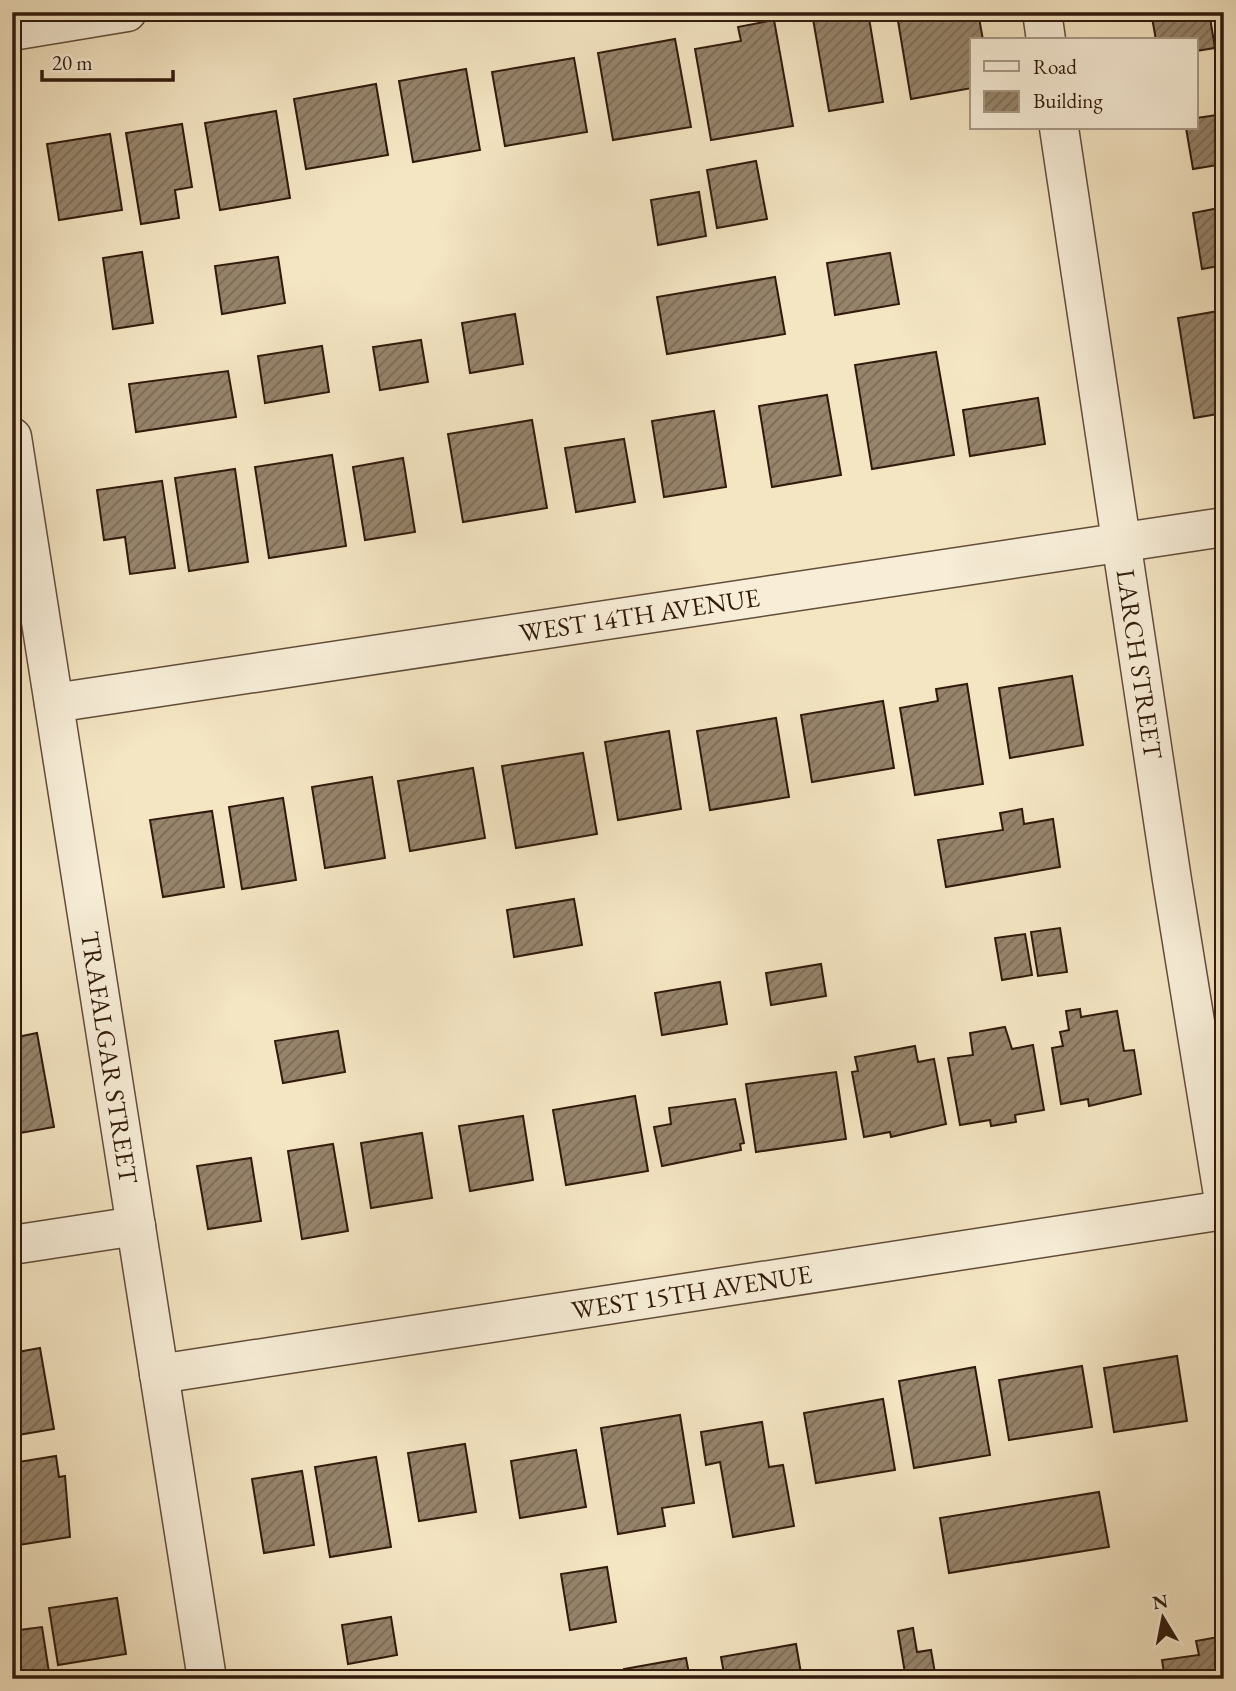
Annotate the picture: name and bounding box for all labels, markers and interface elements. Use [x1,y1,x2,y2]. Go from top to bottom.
scale bar [42,38,173,82]
legend [970,38,1198,130]
text: 20 m [52,49,93,76]
text: Road [1033,53,1077,80]
text: Building [1033,87,1103,114]
street label: LARCH STREET [1109,567,1171,762]
street label: WEST 14TH AVENUE [517,580,762,650]
street label: TRAFALGAR STREET [73,929,146,1187]
street label: WEST 15TH AVENUE [569,1257,815,1327]
north arrow [1128,1582,1198,1652]
text: N [1150,1588,1170,1615]

